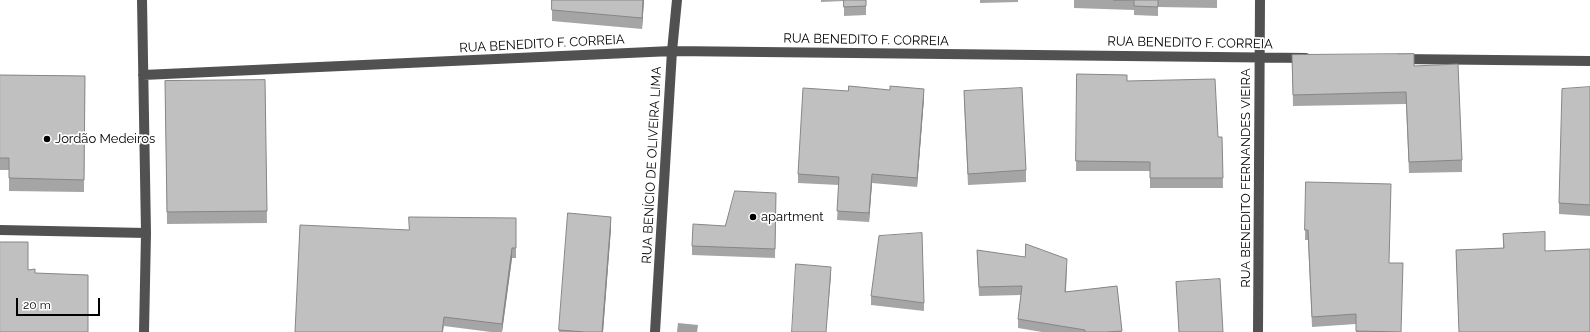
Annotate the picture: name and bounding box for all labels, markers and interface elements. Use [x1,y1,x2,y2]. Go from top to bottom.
street label: RUA BENEDITO F. CORREIA [783,31,949,49]
street label: RUA BENEDITO F. CORREIA [459,32,625,56]
street label: RUA BENEDITO F. CORREIA [1107,34,1273,52]
street label: RUA BENÍCIO DE OLIVEIRA LIMA [639,66,665,264]
street label: RUA BENEDITO FERNANDES VIEIRA [1238,68,1254,288]
place label: Jordão Medeiros [55,131,155,147]
marker: Jordão Medeiros [42,134,52,144]
place label: apartment [761,209,824,225]
marker: apartment [748,212,758,222]
scale bar [18,290,102,316]
text: 20 m [23,298,51,312]

